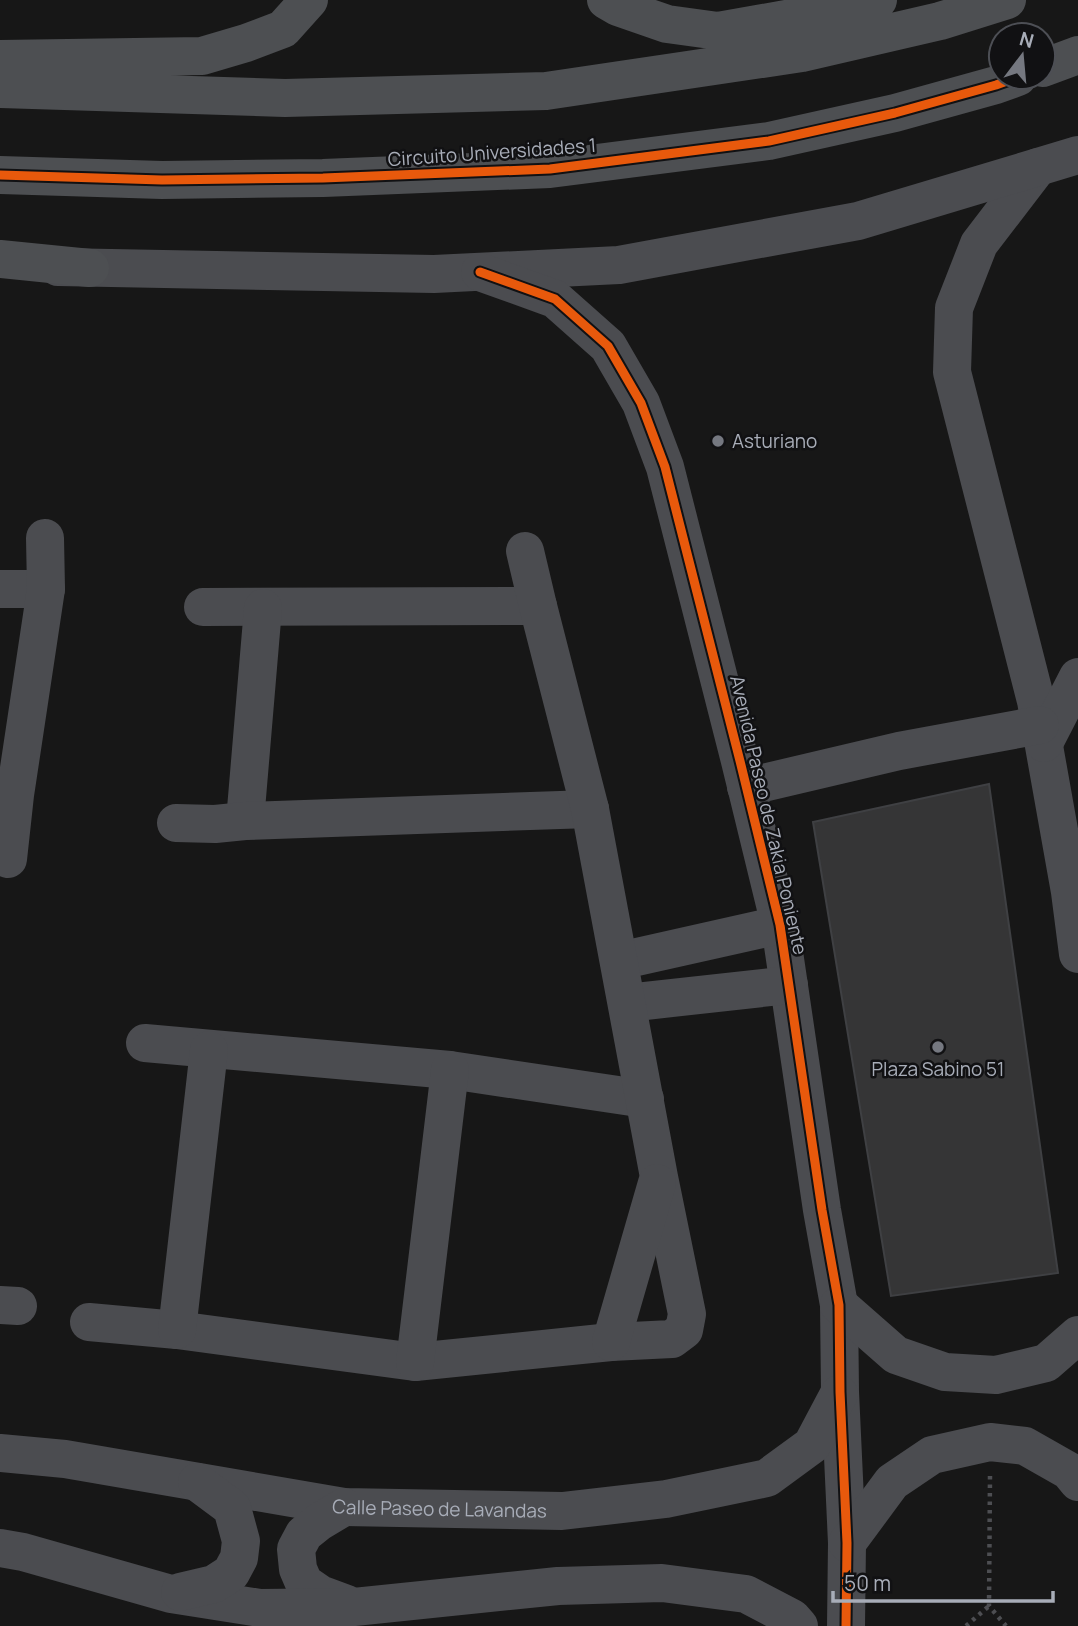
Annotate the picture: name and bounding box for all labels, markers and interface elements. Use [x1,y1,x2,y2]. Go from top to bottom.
north arrow [987,21,1057,91]
text: N [1017,25,1037,54]
street label: Circuito Universidades 1 [387,132,597,172]
place label: Asturiano [732,428,817,454]
marker: Asturiano [710,433,726,449]
street label: Avenida Paseo de Zakia Poniente [724,673,814,957]
marker: Plaza Sabino 51 [930,1039,946,1055]
place label: Plaza Sabino 51 [872,1056,1004,1082]
street label: Calle Paseo de Lavandas [330,1492,547,1524]
scale bar [833,1560,1054,1604]
text: 50 m [844,1569,891,1597]

